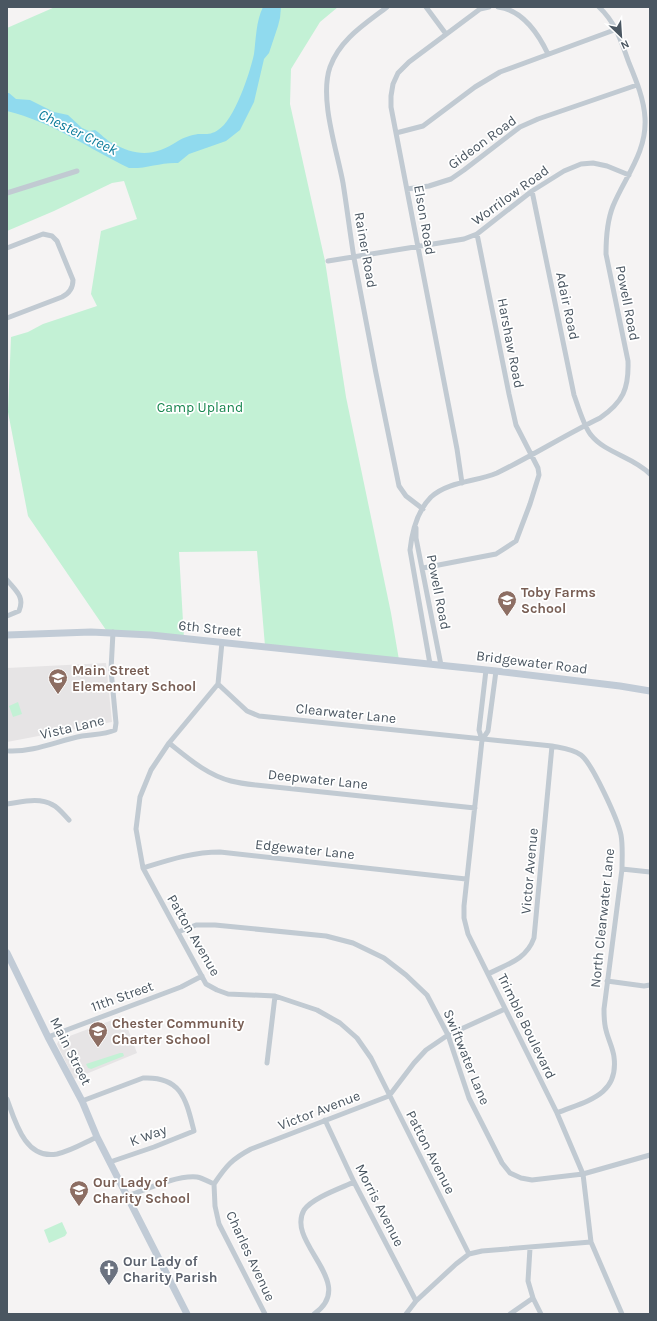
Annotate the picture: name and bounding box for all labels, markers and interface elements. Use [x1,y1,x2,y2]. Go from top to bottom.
north arrow [601,16,641,56]
text: N [619,37,631,52]
water label: Chester Creek [35,105,121,159]
street label: Gideon Road [445,112,520,173]
street label: Worrilow Road [468,162,552,229]
street label: Elson Road [410,184,439,256]
street label: Rainer Road [350,211,381,289]
street label: Powell Road [612,264,643,342]
street label: Adair Road [552,271,583,342]
street label: Harshaw Road [493,297,528,390]
park label: Camp Upland [157,399,243,416]
street label: Powell Road [423,553,454,631]
place label: Toby Farms School [521,584,596,617]
school or university icon: Toby Farms School [496,589,518,617]
street label: 6th Street [177,617,242,640]
street label: Bridgewater Road [475,647,589,678]
place label: Main Street Elementary School [72,662,196,695]
school or university icon: Main Street Elementary School [47,667,69,695]
street label: Clearwater Lane [295,700,397,727]
street label: Vista Lane [38,712,106,743]
street label: Deepwater Lane [267,766,369,793]
street label: Victor Avenue [517,827,542,915]
street label: Edgewater Lane [254,836,355,863]
street label: North Clearwater Lane [587,847,618,989]
street label: Patton Avenue [163,891,224,979]
street label: Trimble Boulevard [494,971,559,1082]
street label: 11th Street [89,977,155,1016]
street label: Swiftwater Lane [440,1007,493,1107]
street label: Main Street [46,1014,95,1088]
place label: Chester Community Charter School [112,1015,244,1048]
school or university icon: Chester Community Charter School [87,1020,109,1048]
street label: Victor Avenue [276,1087,363,1134]
street label: Patton Avenue [402,1108,459,1197]
street label: K Way [127,1121,169,1150]
street label: Morris Avenue [351,1161,408,1249]
place label: Our Lady of Charity School [93,1174,190,1207]
school or university icon: Our Lady of Charity School [68,1179,90,1207]
street label: Charles Avenue [222,1208,279,1304]
place label: Our Lady of Charity Parish [123,1253,218,1286]
church icon: Our Lady of Charity Parish [98,1258,120,1286]

